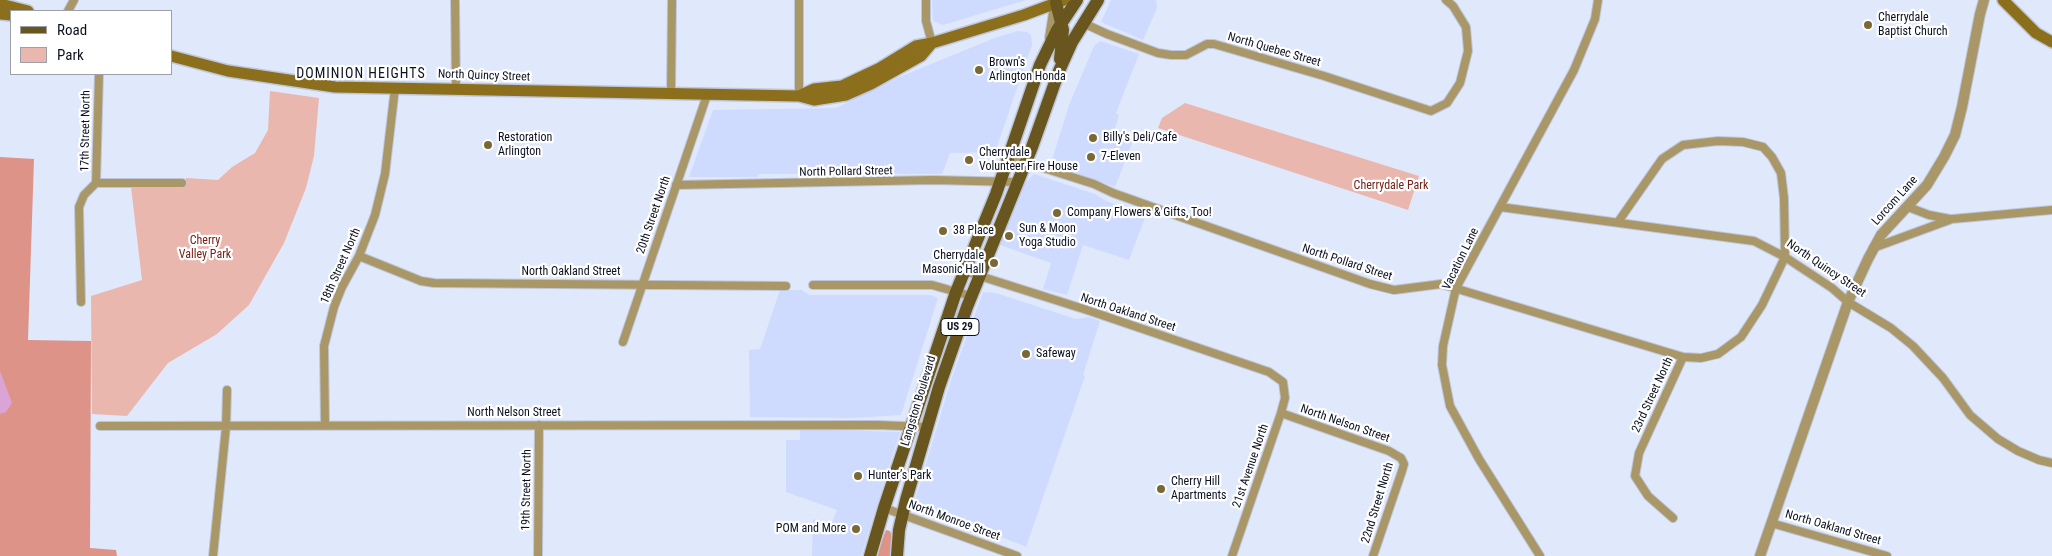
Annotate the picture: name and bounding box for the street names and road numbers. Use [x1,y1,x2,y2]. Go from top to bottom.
street label: North Quebec Street [1226,30,1322,70]
street label: North Quincy Street [438,67,530,85]
street label: 17th Street North [78,90,94,172]
street label: North Pollard Street [799,164,893,180]
street label: Lorcom Lane [1869,173,1921,229]
street label: 20th Street North [634,174,674,256]
street label: 18th Street North [318,226,364,306]
street label: Vacation Lane [1440,226,1482,292]
street label: North Quincy Street [1784,237,1868,301]
street label: North Pollard Street [1300,242,1394,284]
street label: North Oakland Street [521,265,621,279]
street label: North Oakland Street [1079,291,1177,335]
road number: US 29 [941,318,979,336]
street label: Langston Boulevard [898,354,940,448]
street label: 23rd Street North [1629,355,1677,435]
street label: North Nelson Street [1298,402,1392,446]
street label: North Nelson Street [467,406,561,420]
street label: 21st Avenue North [1230,422,1272,510]
street label: 19th Street North [519,449,535,531]
street label: 22nd Street North [1359,461,1397,545]
street label: North Monroe Street [906,498,1002,544]
street label: North Oakland Street [1783,507,1883,549]

